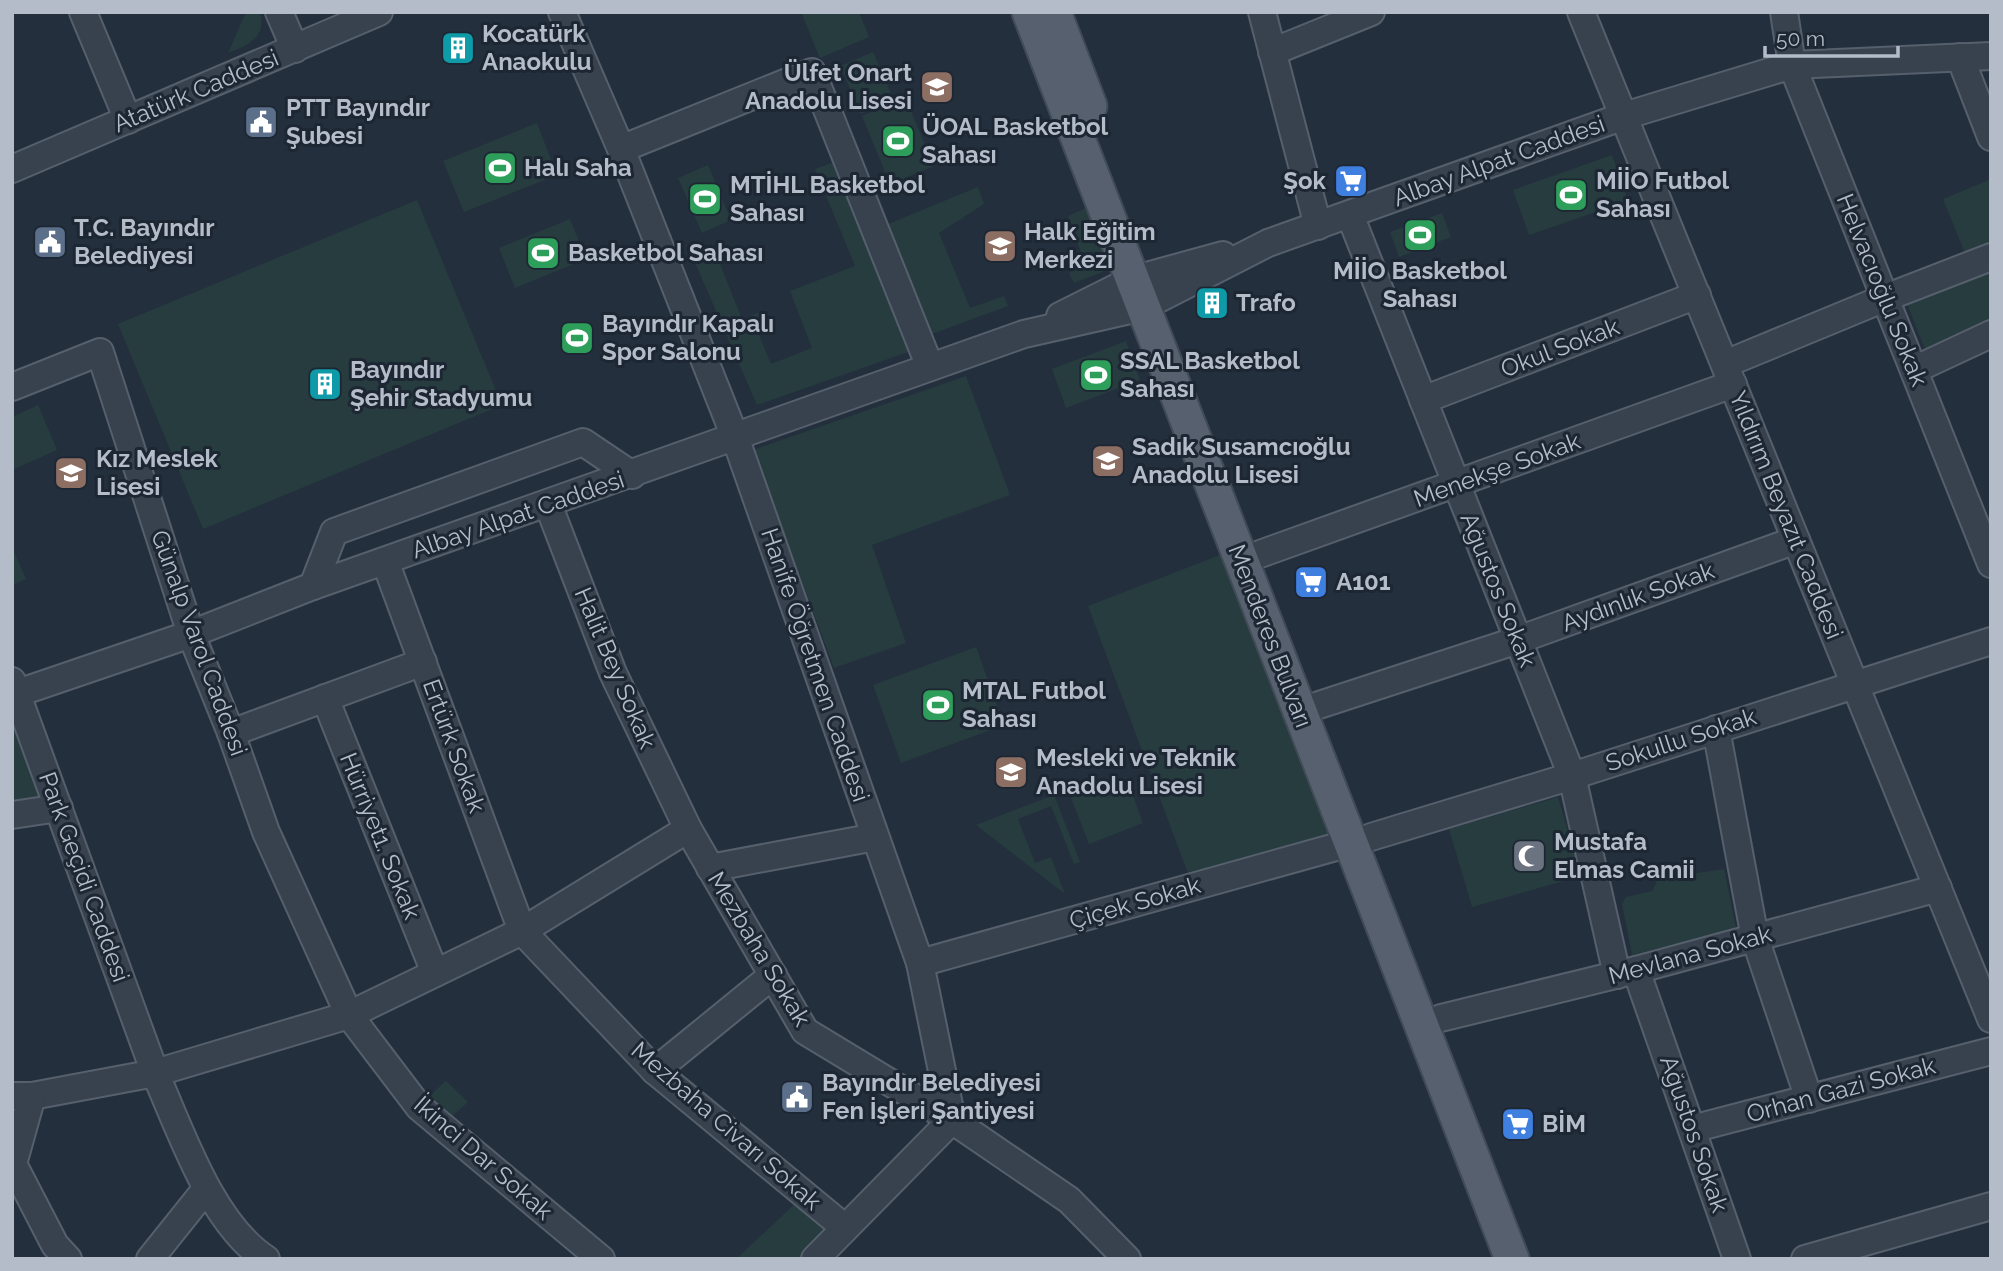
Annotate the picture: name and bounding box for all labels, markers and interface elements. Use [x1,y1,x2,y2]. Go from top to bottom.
scale bar [1765,14,1898,58]
place label: Kocatürk Anaokulu [482,19,592,76]
text: 50 m [1776,26,1825,51]
building icon: Kocatürk Anaokulu [439,29,477,67]
street label: Atatürk Caddesi [109,43,283,138]
place label: Ülfet Onart Anadolu Lisesi [745,58,912,115]
school or university icon: Ülfet Onart Anadolu Lisesi [918,68,956,106]
place label: PTT Bayındır Şubesi [286,93,430,150]
public building icon: PTT Bayındır Şubesi [242,103,280,141]
street label: Albay Alpat Caddesi [1389,109,1609,212]
place label: ÜOAL Basketbol Sahası [922,112,1109,169]
sports icon: ÜOAL Basketbol Sahası [879,122,917,160]
sports icon: Halı Saha [481,149,519,187]
place label: Halı Saha [524,153,632,182]
supermarket icon: Şok [1332,162,1370,200]
place label: Şok [1283,166,1327,195]
place label: MİİO Futbol Sahası [1596,166,1729,223]
place label: MTİHL Basketbol Sahası [730,170,925,227]
sports icon: MİİO Futbol Sahası [1552,176,1590,214]
sports icon: MTİHL Basketbol Sahası [686,180,724,218]
street label: Helvacıoğlu Sokak [1831,189,1934,391]
place label: T.C. Bayındır Belediyesi [74,213,215,270]
sports icon: MİİO Basketbol Sahası [1401,216,1439,254]
place label: Halk Eğitim Merkezi [1024,217,1155,274]
public building icon: T.C. Bayındır Belediyesi [31,223,69,261]
school or university icon: Halk Eğitim Merkezi [981,227,1019,265]
sports icon: Basketbol Sahası [524,234,562,272]
place label: Basketbol Sahası [568,238,763,267]
place label: MİİO Basketbol Sahası [1333,256,1507,313]
building icon: Trafo [1193,284,1231,322]
place label: Trafo [1236,288,1296,317]
place label: Bayındır Kapalı Spor Salonu [602,309,774,366]
street label: Okul Sokak [1497,312,1623,383]
sports icon: Bayındır Kapalı Spor Salonu [558,319,596,357]
place label: SSAL Basketbol Sahası [1120,346,1300,403]
place label: Bayındır Şehir Stadyumu [350,355,532,412]
sports icon: SSAL Basketbol Sahası [1077,356,1115,394]
building icon: Bayındır Şehir Stadyumu [306,365,344,403]
street label: Yıldırım Beyazıt Caddesi [1723,387,1850,643]
street label: Menekşe Sokak [1410,426,1584,513]
place label: Sadık Susamcıoğlu Anadolu Lisesi [1132,432,1351,489]
school or university icon: Sadık Susamcıoğlu Anadolu Lisesi [1089,442,1127,480]
place label: Kız Meslek Lisesi [96,444,219,501]
school or university icon: Kız Meslek Lisesi [52,454,90,492]
street label: Albay Alpat Caddesi [408,465,628,565]
street label: Ağustos Sokak [1454,508,1543,671]
street label: Hanife Öğretmen Caddesi [755,524,876,805]
street label: Günalp Varol Caddesi [145,526,254,760]
street label: Menderes Bulvarı [1222,540,1319,731]
street label: Aydınlık Sokak [1558,555,1718,638]
supermarket icon: A101 [1292,563,1330,601]
place label: A101 [1336,567,1391,596]
street label: Halit Bey Sokak [568,583,663,753]
street label: Ertürk Sokak [417,675,492,817]
place label: MTAL Futbol Sahası [962,676,1106,733]
sports icon: MTAL Futbol Sahası [919,686,957,724]
street label: Sokullu Sokak [1602,701,1760,778]
place label: Mesleki ve Teknik Anadolu Lisesi [1036,743,1236,800]
street label: Hürriyet1. Sokak [334,748,427,923]
school or university icon: Mesleki ve Teknik Anadolu Lisesi [992,753,1030,791]
street label: Park Geçidi Caddesi [33,768,136,986]
place label: Mustafa Elmas Camii [1554,827,1695,884]
mosque icon: Mustafa Elmas Camii [1510,837,1548,875]
street label: Mezbaha Sokak [702,866,817,1031]
street label: Çiçek Sokak [1066,870,1204,935]
street label: Mevlana Sokak [1605,919,1775,990]
street label: Mezbaha Civarı Sokak [625,1035,827,1216]
street label: Orhan Gazi Sokak [1743,1050,1939,1129]
street label: Ağustos Sokak [1654,1052,1735,1216]
place label: Bayındır Belediyesi Fen İşleri Şantiyesi [822,1068,1041,1125]
public building icon: Bayındır Belediyesi Fen İşleri Şantiyesi [778,1078,816,1116]
street label: İkinci Dar Sokak [408,1090,559,1226]
supermarket icon: BİM [1499,1105,1537,1143]
place label: BİM [1542,1109,1586,1138]

